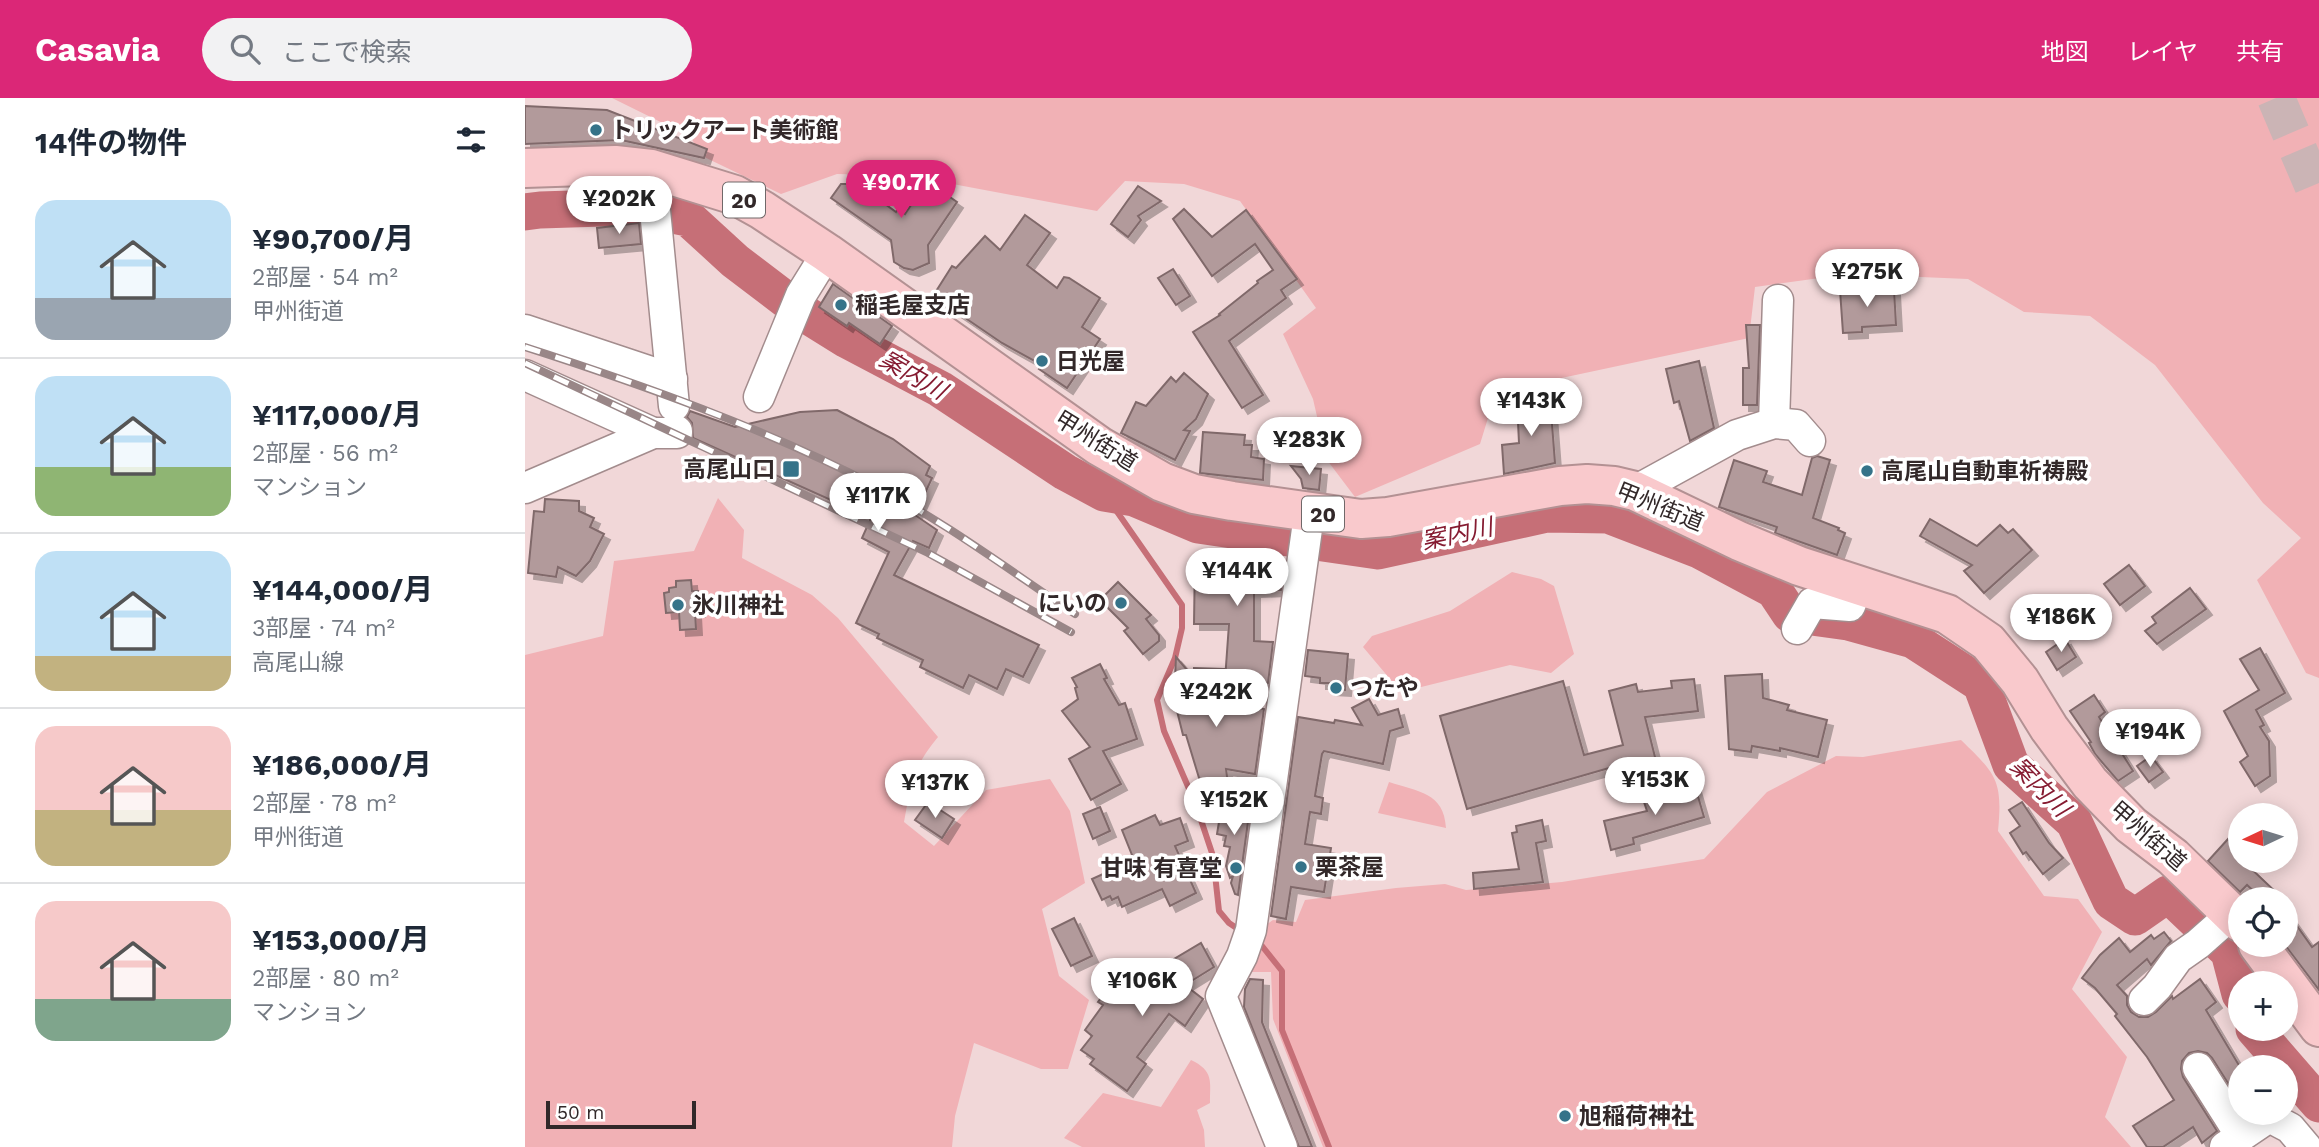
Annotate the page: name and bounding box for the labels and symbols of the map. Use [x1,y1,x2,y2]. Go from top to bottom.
place label: トリックアート美術館 [610,117,839,144]
marker: トリックアート美術館 [588,122,604,138]
pin: ¥90.7K [844,160,958,220]
pin: ¥202K [570,176,668,236]
road number: 20 [723,182,765,217]
pin: ¥275K [1818,250,1916,309]
place label: 稲毛屋支店 [855,292,970,319]
marker: 稲毛屋支店 [833,297,849,313]
water label: 案内川 [875,345,954,407]
place label: 日光屋 [1056,348,1125,375]
marker: 日光屋 [1034,353,1050,369]
pin: ¥143K [1482,378,1580,438]
street label: 甲州街道 [1050,405,1142,477]
pin: ¥283K [1260,418,1358,477]
place label: 高尾山口 [683,456,775,483]
place label: 高尾山自動車祈祷殿 [1881,458,2088,485]
marker: 高尾山口 [781,459,801,479]
marker: 高尾山自動車祈祷殿 [1859,463,1875,479]
pin: ¥117K [829,474,927,533]
street label: 甲州街道 [1612,477,1708,537]
road number: 20 [1302,496,1344,532]
water label: 案内川 [1419,512,1498,555]
pin: ¥144K [1188,548,1286,608]
place label: にいの [1038,590,1107,617]
place label: 氷川神社 [692,592,784,619]
pin: ¥186K [2012,594,2110,654]
marker: にいの [1113,595,1129,611]
marker: 氷川神社 [670,597,686,613]
pin: ¥242K [1167,670,1265,729]
place label: つたや [1350,675,1419,702]
marker: つたや [1328,680,1344,696]
pin: ¥194K [2101,710,2199,769]
water label: 案内川 [2005,752,2077,824]
pin: ¥153K [1606,758,1704,817]
pin: ¥137K [886,760,984,820]
pin: ¥152K [1185,778,1283,837]
street label: 甲州街道 [2104,796,2192,876]
north arrow [2228,803,2298,873]
place label: 栗茶屋 [1315,854,1384,881]
place label: 甘味 有喜堂 [1100,855,1222,882]
marker: 栗茶屋 [1293,859,1309,875]
marker: 甘味 有喜堂 [1228,860,1244,876]
pin: ¥106K [1093,958,1191,1018]
scale bar [546,1098,697,1130]
place label: 旭稲荷神社 [1579,1103,1694,1130]
marker: 旭稲荷神社 [1557,1108,1573,1124]

